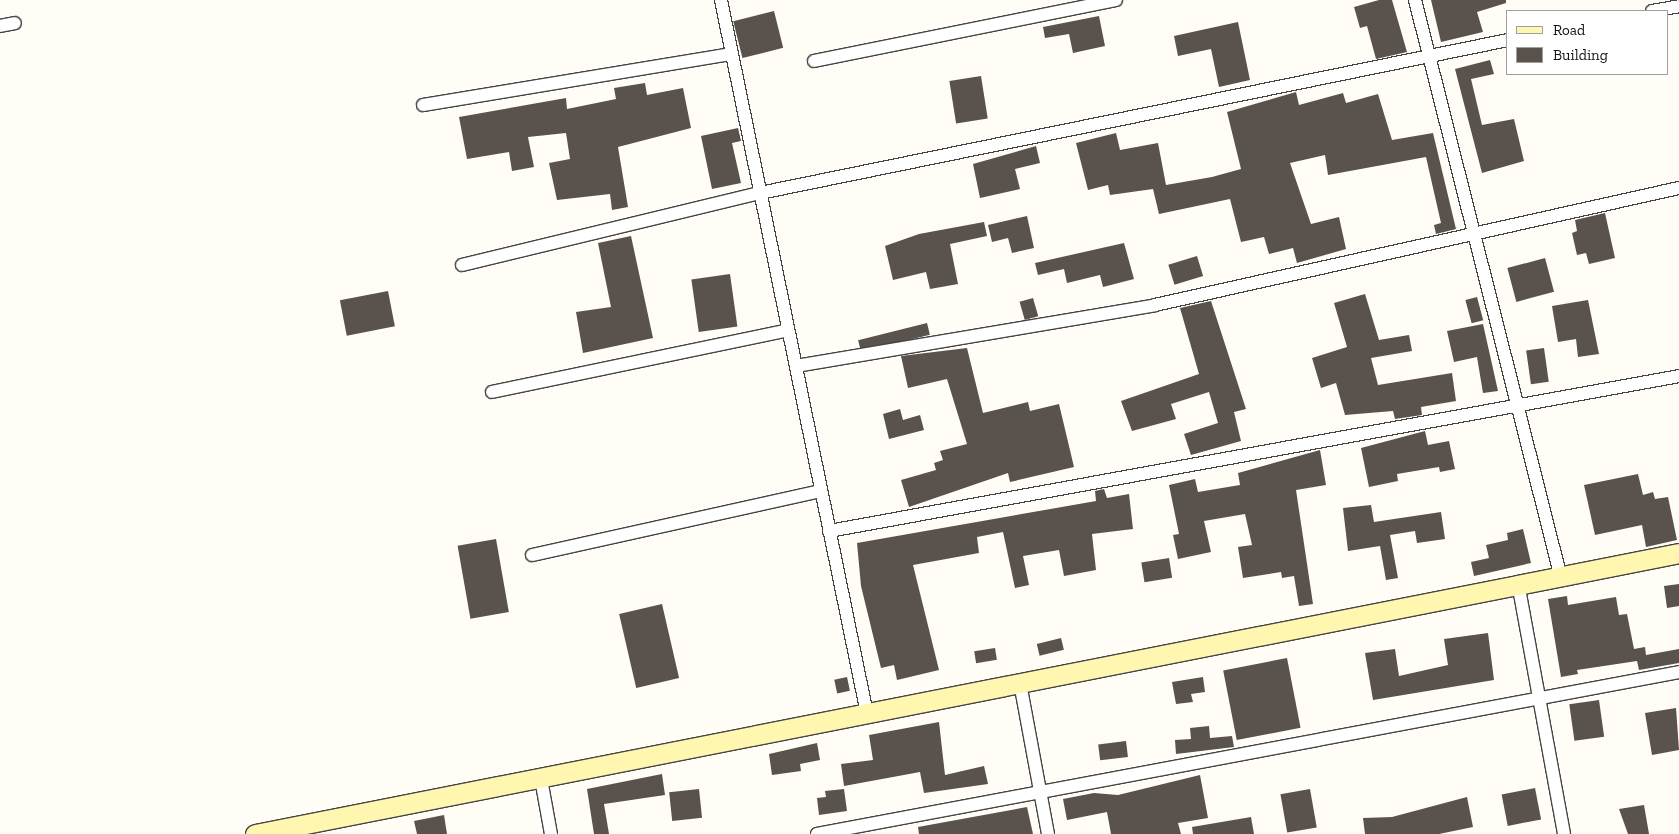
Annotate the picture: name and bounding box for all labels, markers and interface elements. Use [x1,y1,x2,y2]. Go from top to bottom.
legend [1506,10,1669,75]
text: Road [1553,21,1585,39]
text: Building [1553,46,1608,64]

